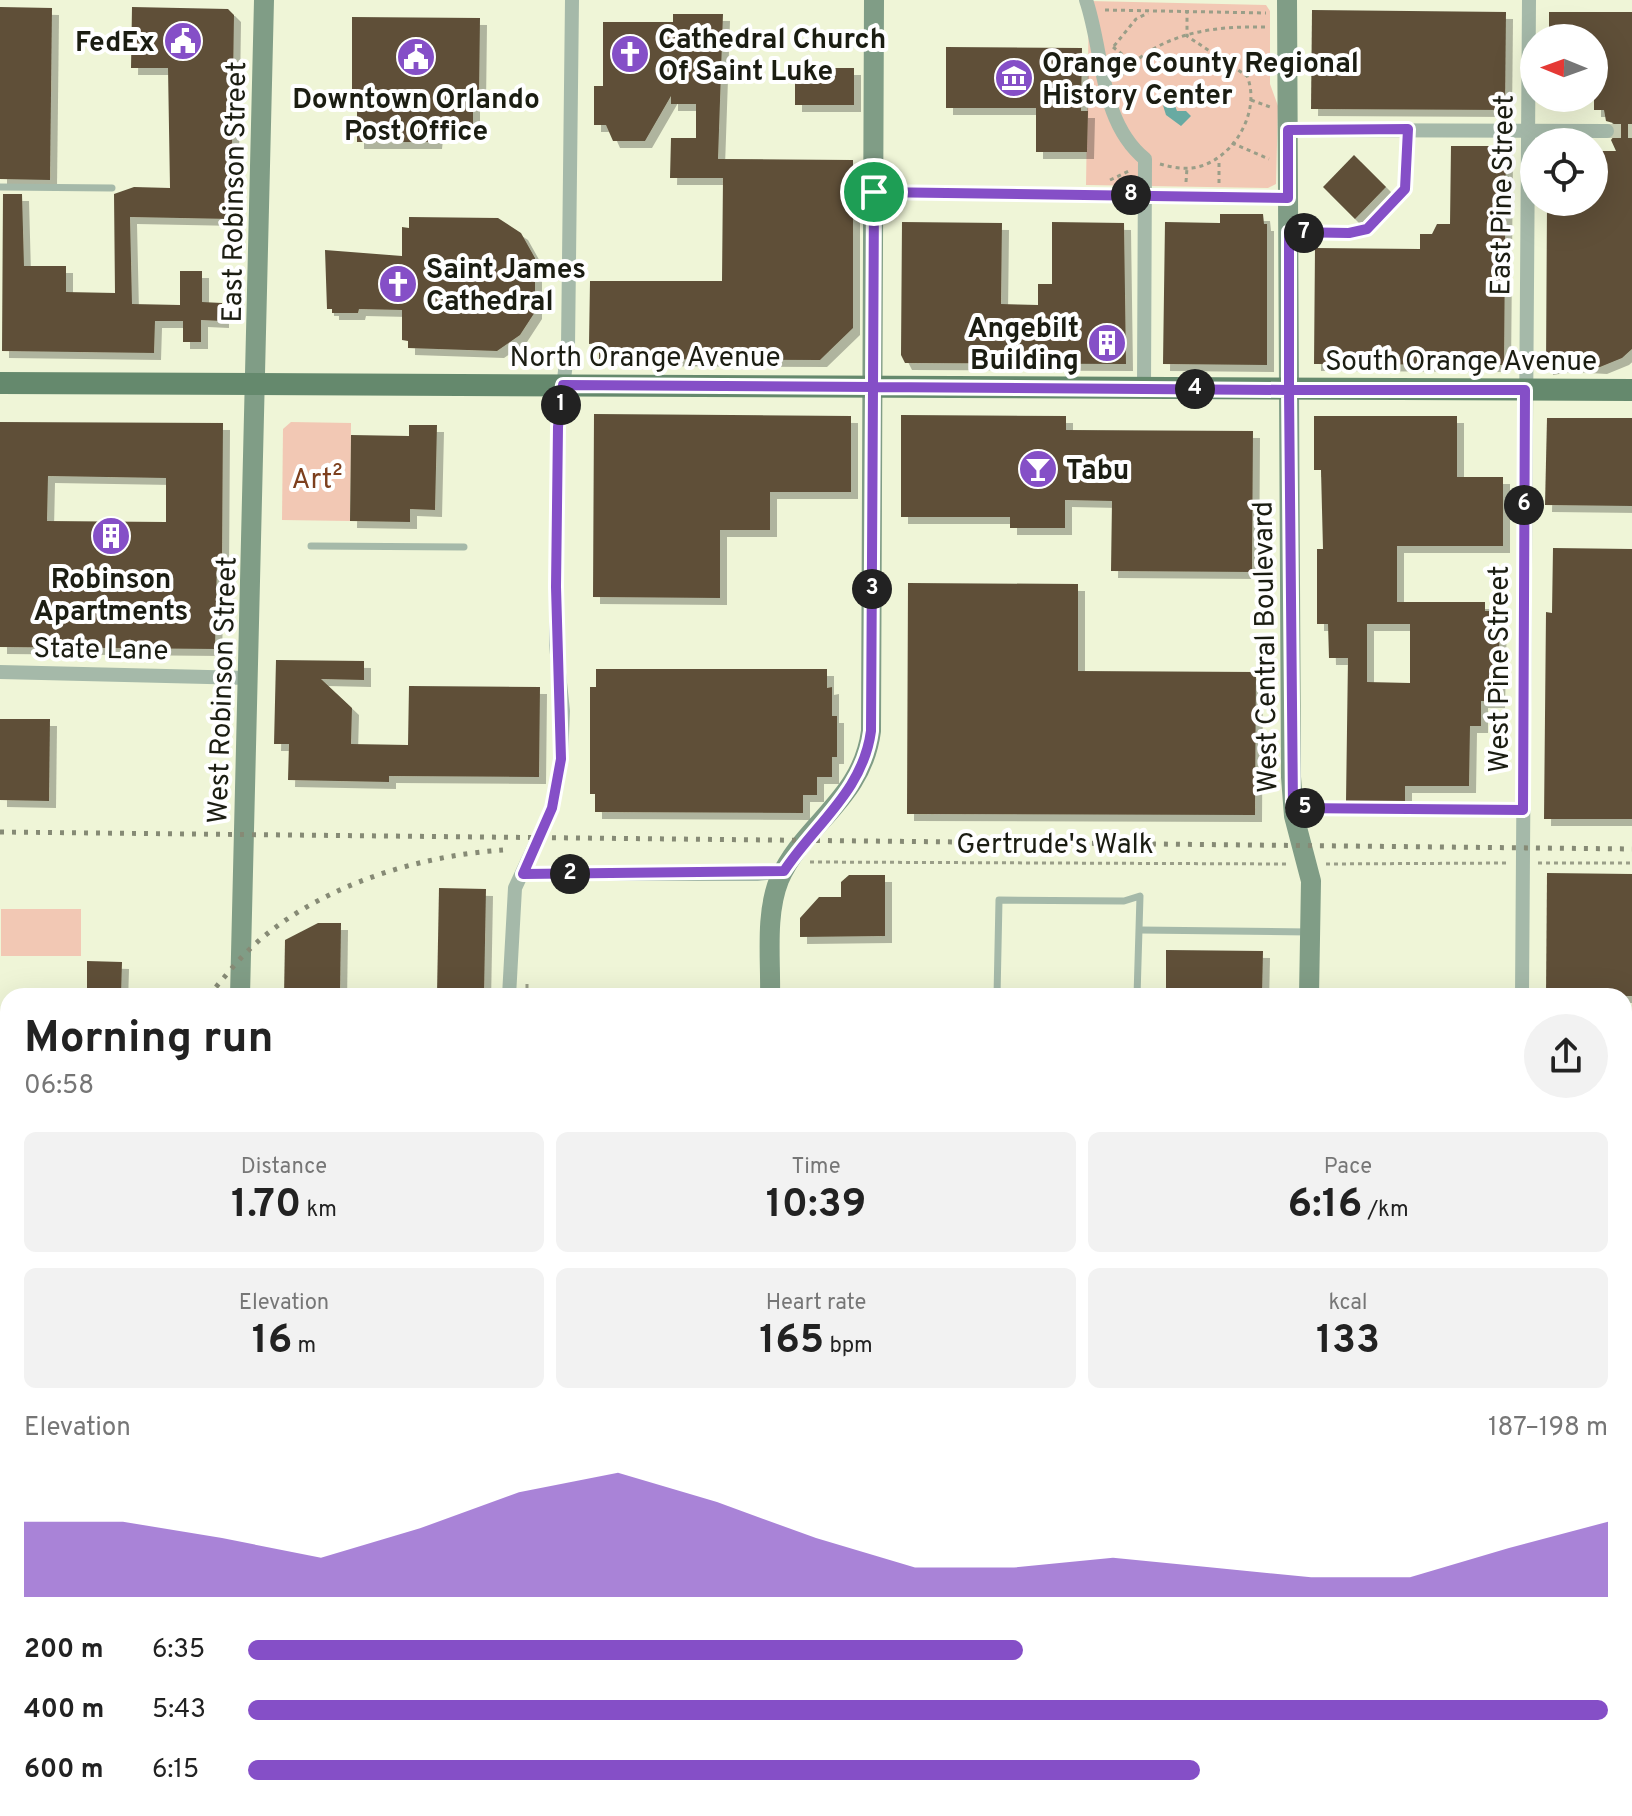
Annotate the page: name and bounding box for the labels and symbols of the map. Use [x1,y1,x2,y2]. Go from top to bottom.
public building icon: FedEx [162,20,204,62]
place label: Cathedral Church Of Saint Luke [658,23,886,91]
north arrow [1520,24,1608,112]
place label: FedEx [75,26,155,62]
church icon: Cathedral Church Of Saint Luke [609,33,651,75]
public building icon: Downtown Orlando Post Office [395,36,437,78]
place label: Orange County Regional History Center [1042,47,1359,115]
museum icon: Orange County Regional History Center [993,57,1035,99]
street label: East Robinson Street [216,61,256,323]
place label: Downtown Orlando Post Office [292,83,540,151]
street label: East Pine Street [1484,94,1524,296]
pin [840,158,908,226]
pin: 8 [1111,175,1151,215]
pin: 7 [1284,213,1324,253]
place label: Saint James Cathedral [426,253,586,321]
church icon: Saint James Cathedral [377,263,419,305]
place label: Angebilt Building [967,312,1079,380]
building icon: Angebilt Building [1086,322,1128,364]
street label: North Orange Avenue [510,341,780,377]
street label: South Orange Avenue [1325,345,1597,381]
pin: 4 [1175,369,1215,409]
pin: 1 [541,385,581,425]
bar icon: Tabu [1017,448,1059,490]
place label: Tabu [1066,454,1129,490]
park label: Art² [291,463,343,499]
pin: 6 [1504,485,1544,525]
street label: West Central Boulevard [1246,501,1288,793]
building icon: Robinson Apartments [90,515,132,557]
street label: West Robinson Street [201,556,247,824]
place label: Robinson Apartments [34,563,188,631]
street label: West Pine Street [1483,565,1519,773]
pin: 3 [852,569,892,609]
street label: State Lane [33,632,169,670]
pin: 5 [1285,788,1325,828]
street label: Gertrude's Walk [956,828,1154,864]
pin: 2 [550,854,590,894]

